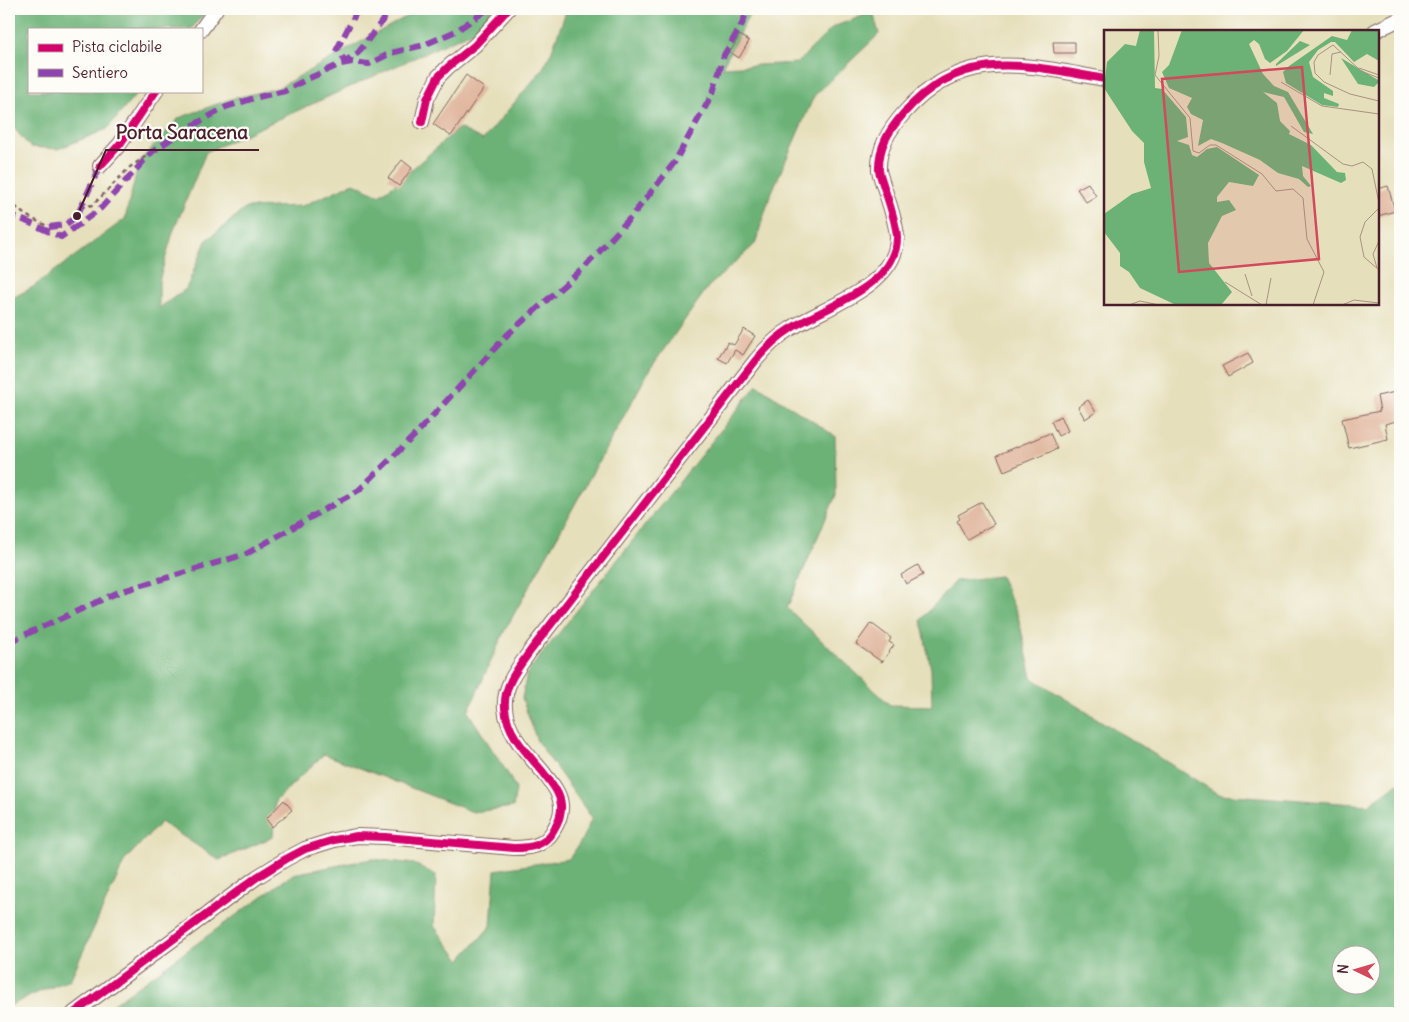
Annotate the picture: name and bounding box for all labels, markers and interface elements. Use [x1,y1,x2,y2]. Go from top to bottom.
legend [28,28,202,92]
inset map [1104,30,1379,305]
text: Pista ciclabile [72,37,162,56]
text: Sentiero [72,63,128,82]
callout: Porta Saracena [106,116,259,150]
text: Porta Saracena [116,120,248,144]
north arrow [1332,944,1382,994]
text: N [1334,963,1352,974]

